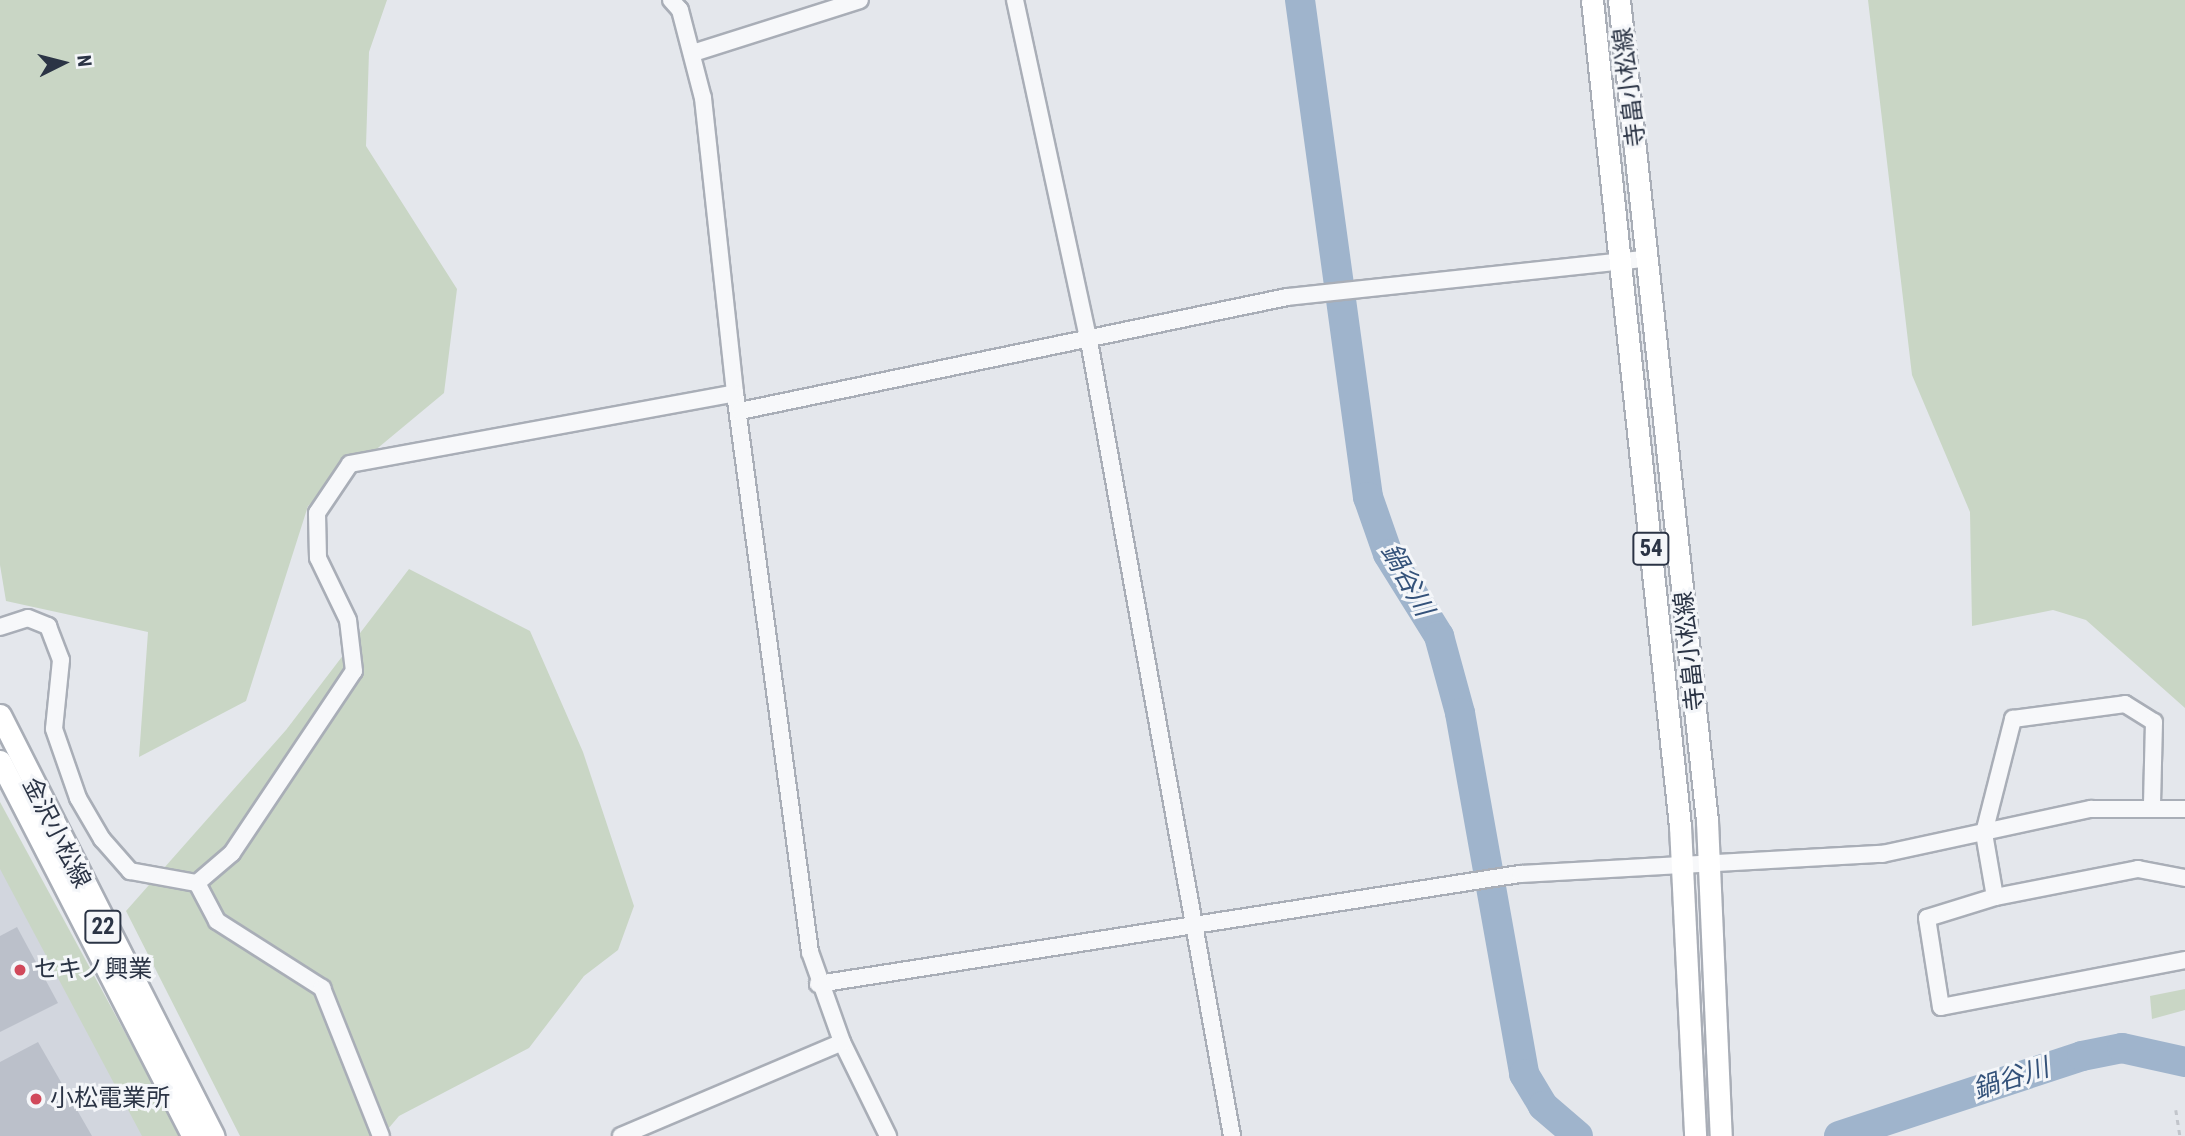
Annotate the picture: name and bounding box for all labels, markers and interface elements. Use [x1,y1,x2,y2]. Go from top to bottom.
street label: 寺畠小松線 [1608,26,1652,148]
north arrow [28,28,98,98]
text: N [72,54,96,68]
road number: 54 [1632,530,1670,568]
water label: 鍋谷川 [1374,538,1440,622]
street label: 寺畠小松線 [1669,590,1711,712]
street label: 金沢小松線 [16,773,96,893]
road number: 22 [84,908,122,946]
place label: セキノ興業 [34,956,154,984]
marker: セキノ興業 [12,962,28,978]
water label: 鍋谷川 [1969,1052,2053,1106]
place label: 小松電業所 [50,1085,170,1113]
marker: 小松電業所 [28,1091,44,1107]

